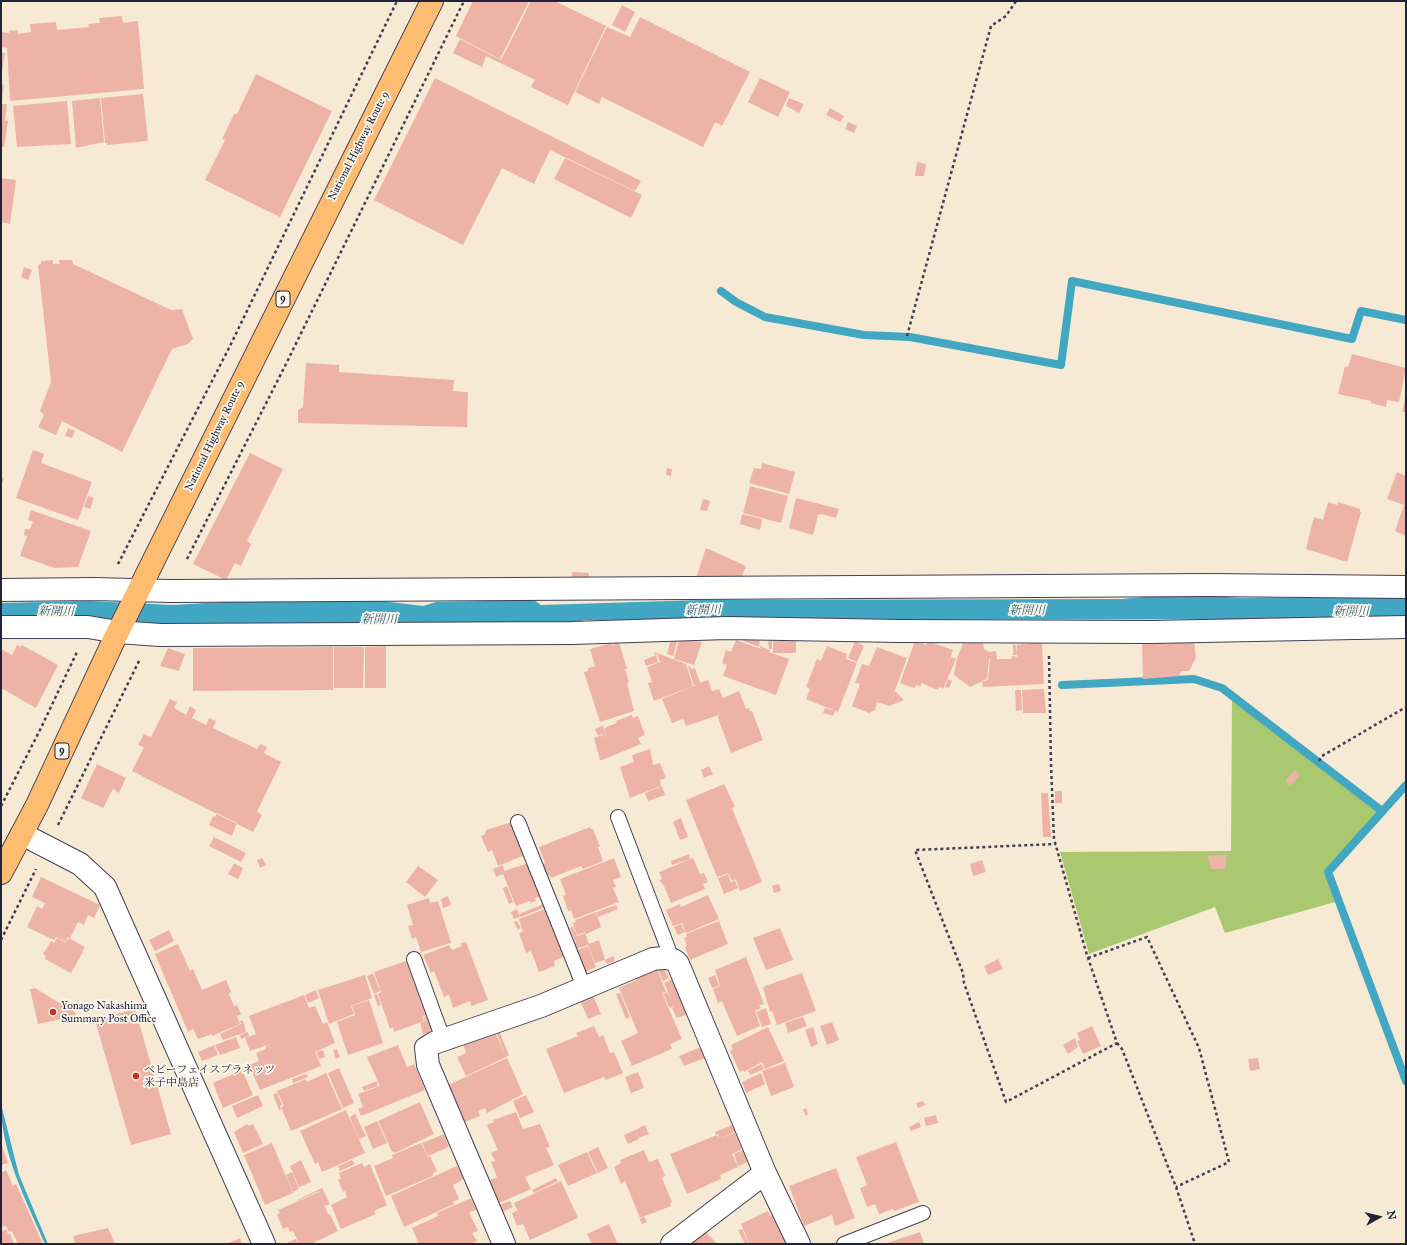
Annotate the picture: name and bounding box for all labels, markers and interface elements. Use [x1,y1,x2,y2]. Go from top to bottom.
street label: National Highway Route 9 [326,89,392,203]
road number: 9 [276,291,290,307]
street label: National Highway Route 9 [183,379,247,493]
water label: 新開川 [685,603,721,619]
water label: 新開川 [38,604,74,620]
water label: 新開川 [1009,604,1045,618]
water label: 新開川 [1333,605,1369,619]
water label: 新開川 [361,613,397,627]
road number: 9 [55,743,69,759]
place label: Yonago Nakashima Summary Post Office [61,999,156,1025]
marker: Yonago Nakashima Summary Post Office [48,1007,58,1017]
place label: ベビーフェイスプラネッツ 米子中島店 [144,1063,276,1089]
marker: ベビーフェイスプラネッツ 米子中島店 [131,1071,141,1081]
north arrow [1359,1197,1399,1237]
text: N [1384,1210,1398,1221]

